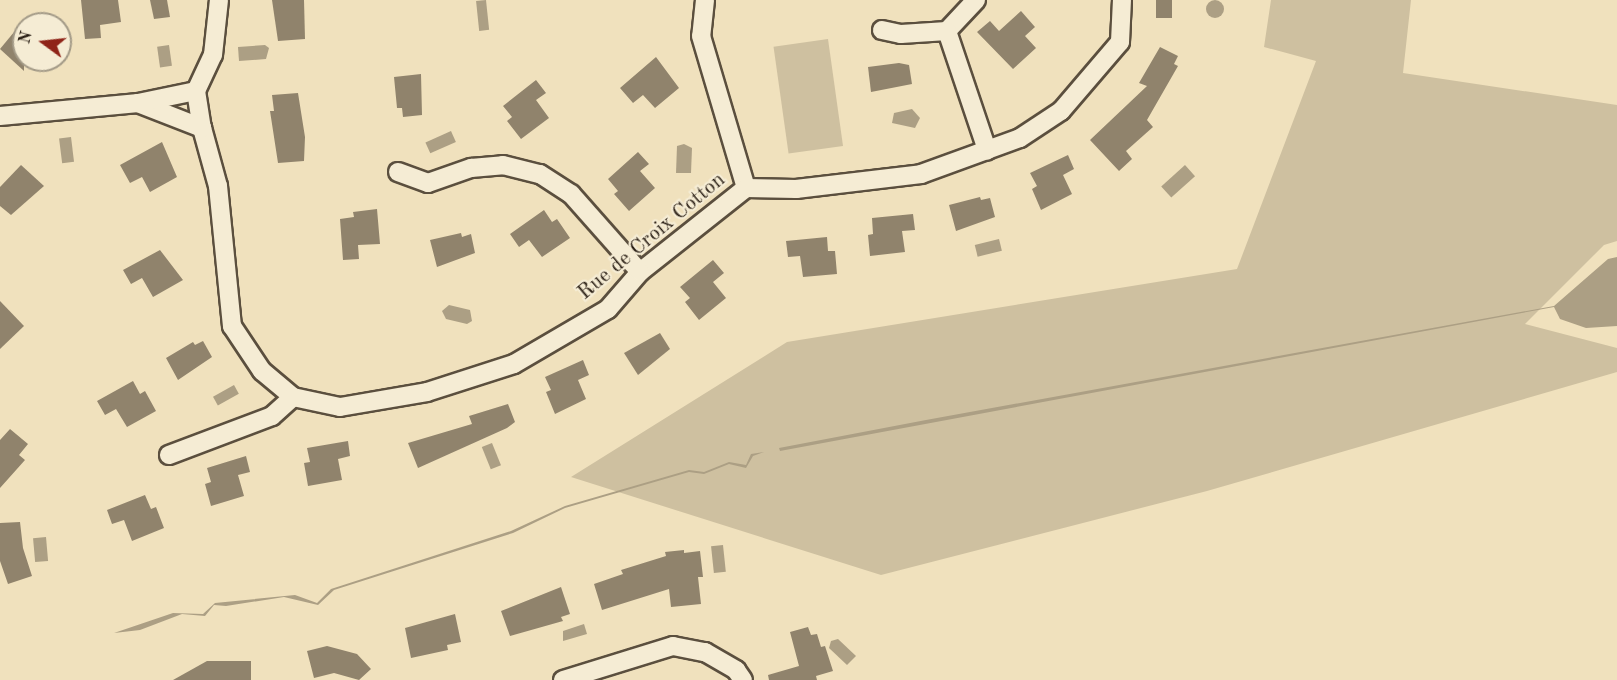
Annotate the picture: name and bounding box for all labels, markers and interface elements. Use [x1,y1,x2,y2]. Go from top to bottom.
north arrow [12,12,72,72]
text: N [17,30,36,46]
street label: Rue de Croix Cotton [573,168,731,306]

